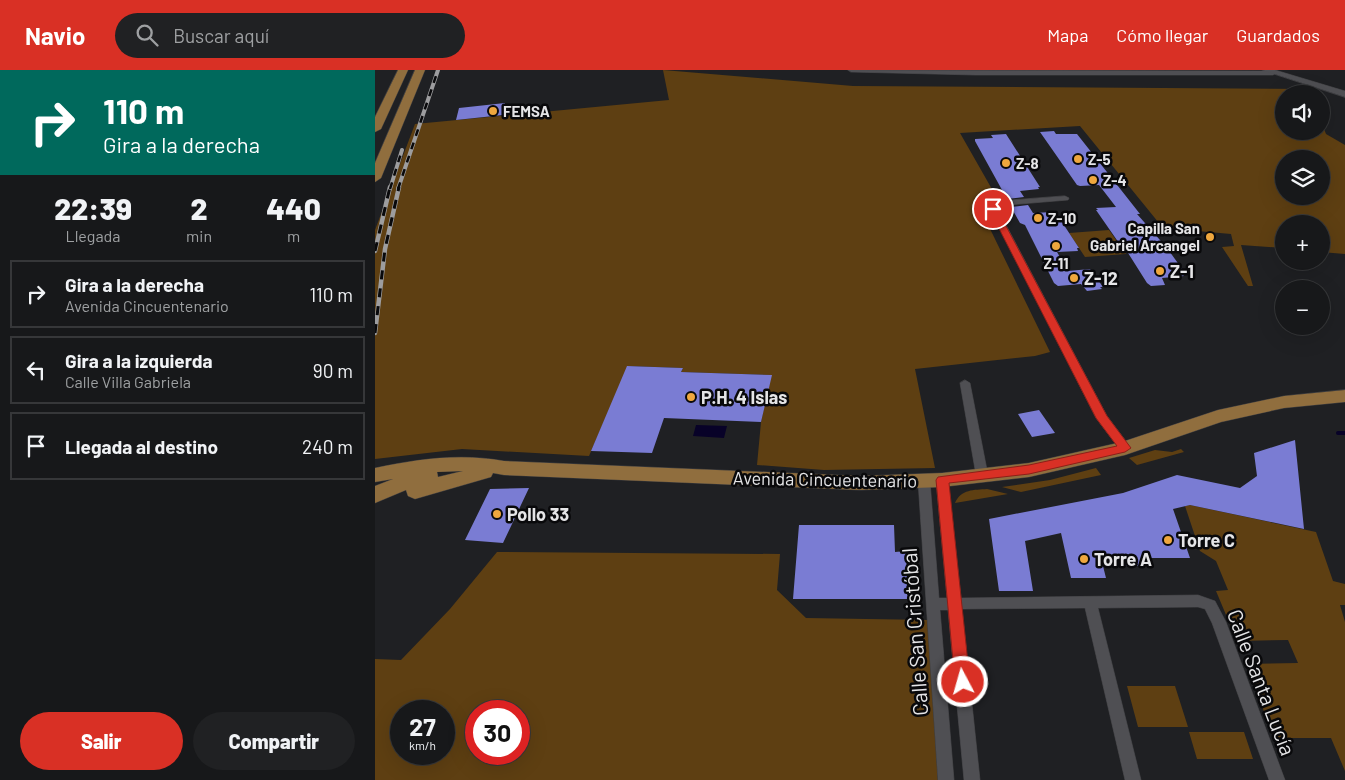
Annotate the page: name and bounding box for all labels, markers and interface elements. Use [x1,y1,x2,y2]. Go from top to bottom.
search box [115,13,465,58]
text: Navio [25,21,85,50]
icon: search [133,21,161,49]
text: Buscar aquí [173,24,269,47]
text: Mapa [1047,24,1088,46]
text: Cómo llegar [1116,24,1208,46]
text: Guardados [1236,24,1320,46]
map controls [1275,85,1330,335]
button: sound [1275,85,1330,140]
text: 110 m [103,89,184,131]
icon: right [20,90,85,155]
place label: FEMSA [503,102,550,120]
marker: FEMSA [487,105,499,117]
text: Gira a la derecha [103,131,260,157]
place label: Z-5 [1088,150,1111,168]
button: layers [1275,150,1330,205]
marker: Z-5 [1072,153,1084,165]
place label: Z-8 [1016,154,1039,172]
marker: Z-8 [1000,157,1012,169]
place label: Z-4 [1103,171,1127,189]
marker: Z-4 [1087,174,1099,186]
pin [972,188,1014,230]
text: 22:39 [54,190,132,226]
text: 2 [191,190,208,226]
text: 440 [266,190,321,226]
icon: arrive [979,195,1007,223]
place label: Z-10 [1048,209,1076,227]
marker: Z-10 [1032,212,1044,224]
button: + [1275,215,1330,270]
place label: Capilla San Gabriel Arcangel [1090,219,1200,254]
text: Llegada [66,226,121,245]
text: min [186,226,212,245]
text: m [287,226,300,245]
marker: Capilla San Gabriel Arcangel [1204,231,1216,243]
marker: Z-11 [1050,240,1062,252]
place label: Z-11 [1043,254,1069,272]
place label: Z-1 [1170,260,1194,282]
marker: Z-1 [1154,265,1166,277]
place label: Z-12 [1084,267,1118,289]
marker: Z-12 [1068,272,1080,284]
text: Gira a la derecha [65,273,204,296]
icon: right [22,280,50,308]
button: − [1275,280,1330,335]
text: 110 m [309,283,353,306]
text: Avenida Cincuentenario [65,296,229,315]
text: Gira a la izquierda [65,349,213,372]
icon: left [22,356,50,384]
text: 90 m [313,359,353,382]
text: Calle Villa Gabriela [65,372,191,391]
place label: P.H. 4 Islas [701,386,787,408]
marker: P.H. 4 Islas [685,391,697,403]
icon: arrive [22,432,50,460]
text: Llegada al destino [65,435,218,458]
text: 240 m [302,435,353,458]
street label: Avenida Cincuentenario [733,466,917,492]
place label: Pollo 33 [507,503,569,525]
marker: Pollo 33 [491,508,503,520]
place label: Torre C [1178,529,1235,551]
marker: Torre C [1162,534,1174,546]
street label: Calle San Cristóbal [896,547,932,717]
place label: Torre A [1094,548,1152,570]
marker: Torre A [1078,553,1090,565]
street label: Calle Santa Lucía [1223,605,1301,759]
position arrow [936,655,988,707]
speed limit sign: 30 [465,700,530,765]
text: 27 [409,711,436,741]
button: Salir [20,712,183,770]
button: Compartir [193,712,355,770]
text: km/h [409,738,436,752]

